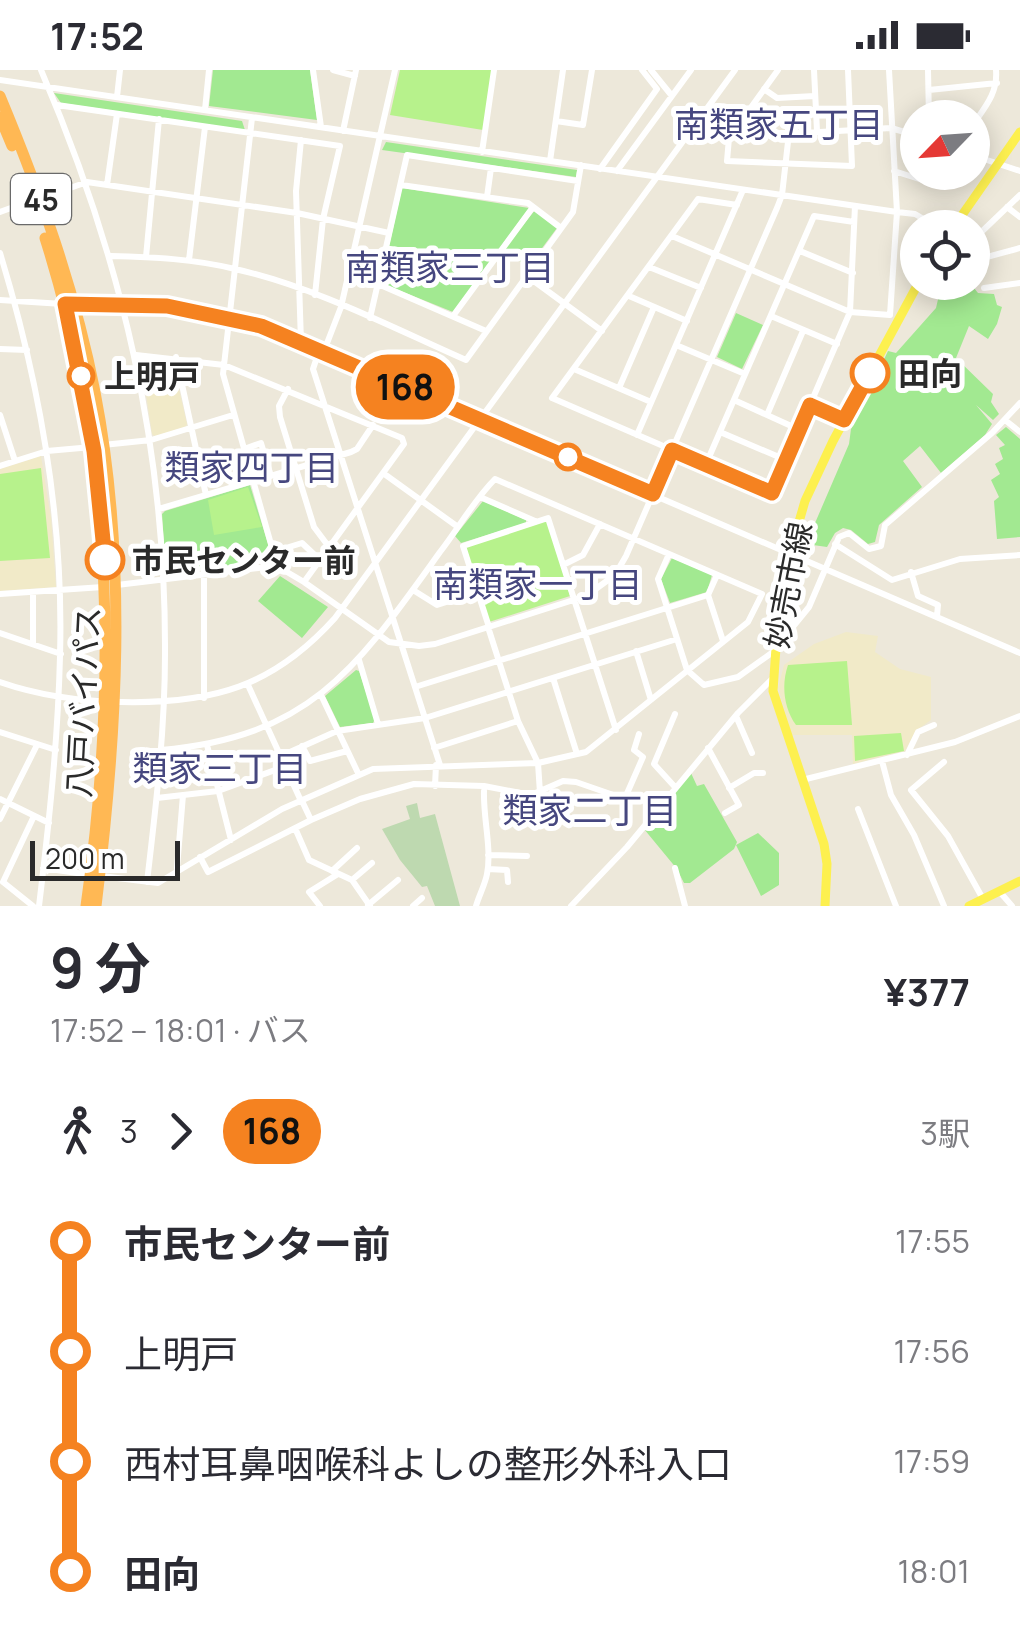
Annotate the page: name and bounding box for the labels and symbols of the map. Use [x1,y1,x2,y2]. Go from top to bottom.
district label: 南類家五丁目 [674,100,884,148]
north arrow [900,100,990,190]
road number: 45 [11,174,71,224]
district label: 南類家三丁目 [345,243,555,291]
place label: 田向 [898,351,962,395]
place label: 上明戸 [104,354,200,398]
line badge: 168 [348,354,462,420]
marker: 田向 [851,354,889,392]
marker: 上明戸 [68,363,94,389]
district label: 類家四丁目 [164,443,340,491]
unlabelled marker [555,444,581,470]
street label: 妙売市線 [754,518,822,652]
place label: 市民センター前 [132,538,356,582]
marker: 市民センター前 [86,541,124,579]
district label: 南類家一丁目 [433,560,643,608]
street label: 八戸バイパス [56,605,110,799]
district label: 類家三丁目 [132,744,308,792]
district label: 類家二丁目 [502,786,678,834]
scale bar [30,836,180,880]

